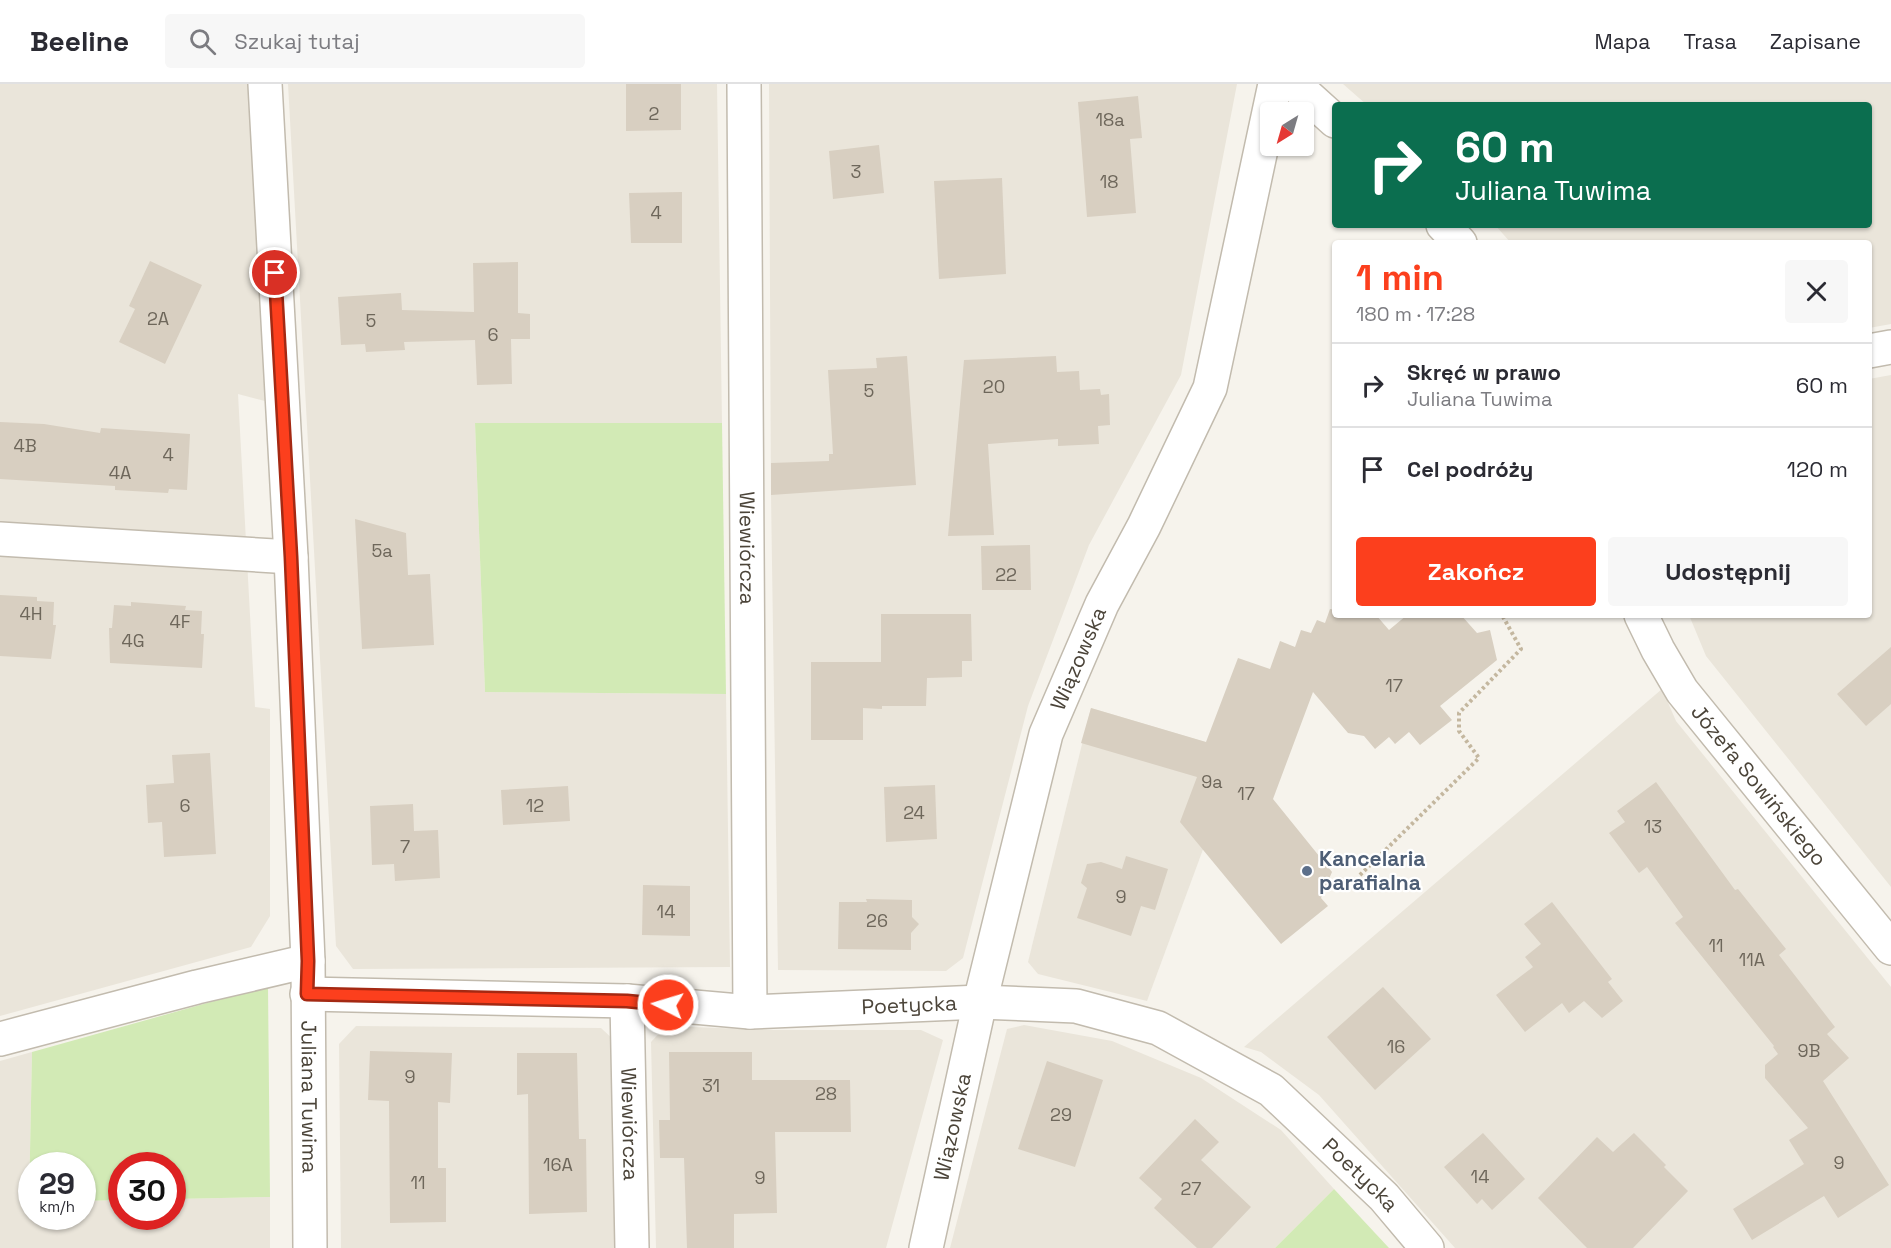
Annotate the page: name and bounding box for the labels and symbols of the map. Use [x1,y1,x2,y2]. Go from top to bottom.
house number: 2 [649,102,659,125]
north arrow [1260,102,1314,156]
house number: 18a [1095,108,1125,131]
house number: 3 [851,160,861,183]
house number: 18 [1100,170,1118,193]
house number: 4 [650,201,662,224]
pin [249,247,300,298]
house number: 2A [147,307,169,330]
house number: 5 [366,309,376,332]
house number: 6 [487,323,499,346]
house number: 20 [983,375,1005,398]
house number: 5 [864,379,874,402]
house number: 4B [13,434,37,457]
house number: 4 [162,443,174,466]
house number: 4A [109,461,131,484]
street label: Wiewiórcza [734,491,761,605]
house number: 5a [371,539,393,562]
house number: 22 [995,563,1017,586]
house number: 4H [19,602,43,625]
street label: Wiązowska [1044,603,1112,714]
house number: 4F [170,610,191,633]
house number: 4G [121,629,145,652]
house number: 17 [1385,674,1403,697]
street label: Józefa Sowińskiego [1685,699,1833,871]
house number: 9a [1201,770,1223,793]
house number: 17 [1237,782,1255,805]
house number: 6 [179,794,191,817]
house number: 12 [526,794,544,817]
house number: 24 [903,801,925,824]
house number: 13 [1644,815,1662,838]
house number: 7 [400,835,410,858]
place label: Kancelaria parafialna [1319,845,1425,896]
marker: Kancelaria parafialna [1300,864,1314,878]
house number: 9 [1115,885,1127,908]
house number: 14 [657,900,675,923]
house number: 26 [866,909,888,932]
house number: 11 [1708,934,1724,957]
house number: 11A [1739,948,1765,971]
position arrow [636,973,700,1037]
street label: Poetycka [861,989,958,1020]
street label: Juliana Tuwima [295,1020,323,1173]
house number: 16 [1387,1035,1405,1058]
house number: 9B [1798,1039,1820,1062]
house number: 9 [404,1065,416,1088]
street label: Wiewiórcza [615,1067,645,1181]
street label: Wiązowska [927,1070,977,1183]
house number: 31 [702,1074,720,1097]
house number: 28 [815,1082,837,1105]
house number: 29 [1050,1103,1072,1126]
street label: Poetycka [1317,1132,1405,1217]
house number: 9 [1833,1151,1845,1174]
speed limit sign: 30 [108,1152,186,1230]
house number: 16A [543,1153,573,1176]
house number: 14 [1471,1165,1489,1188]
house number: 9 [754,1166,766,1189]
house number: 11 [410,1171,426,1194]
house number: 27 [1181,1177,1201,1200]

